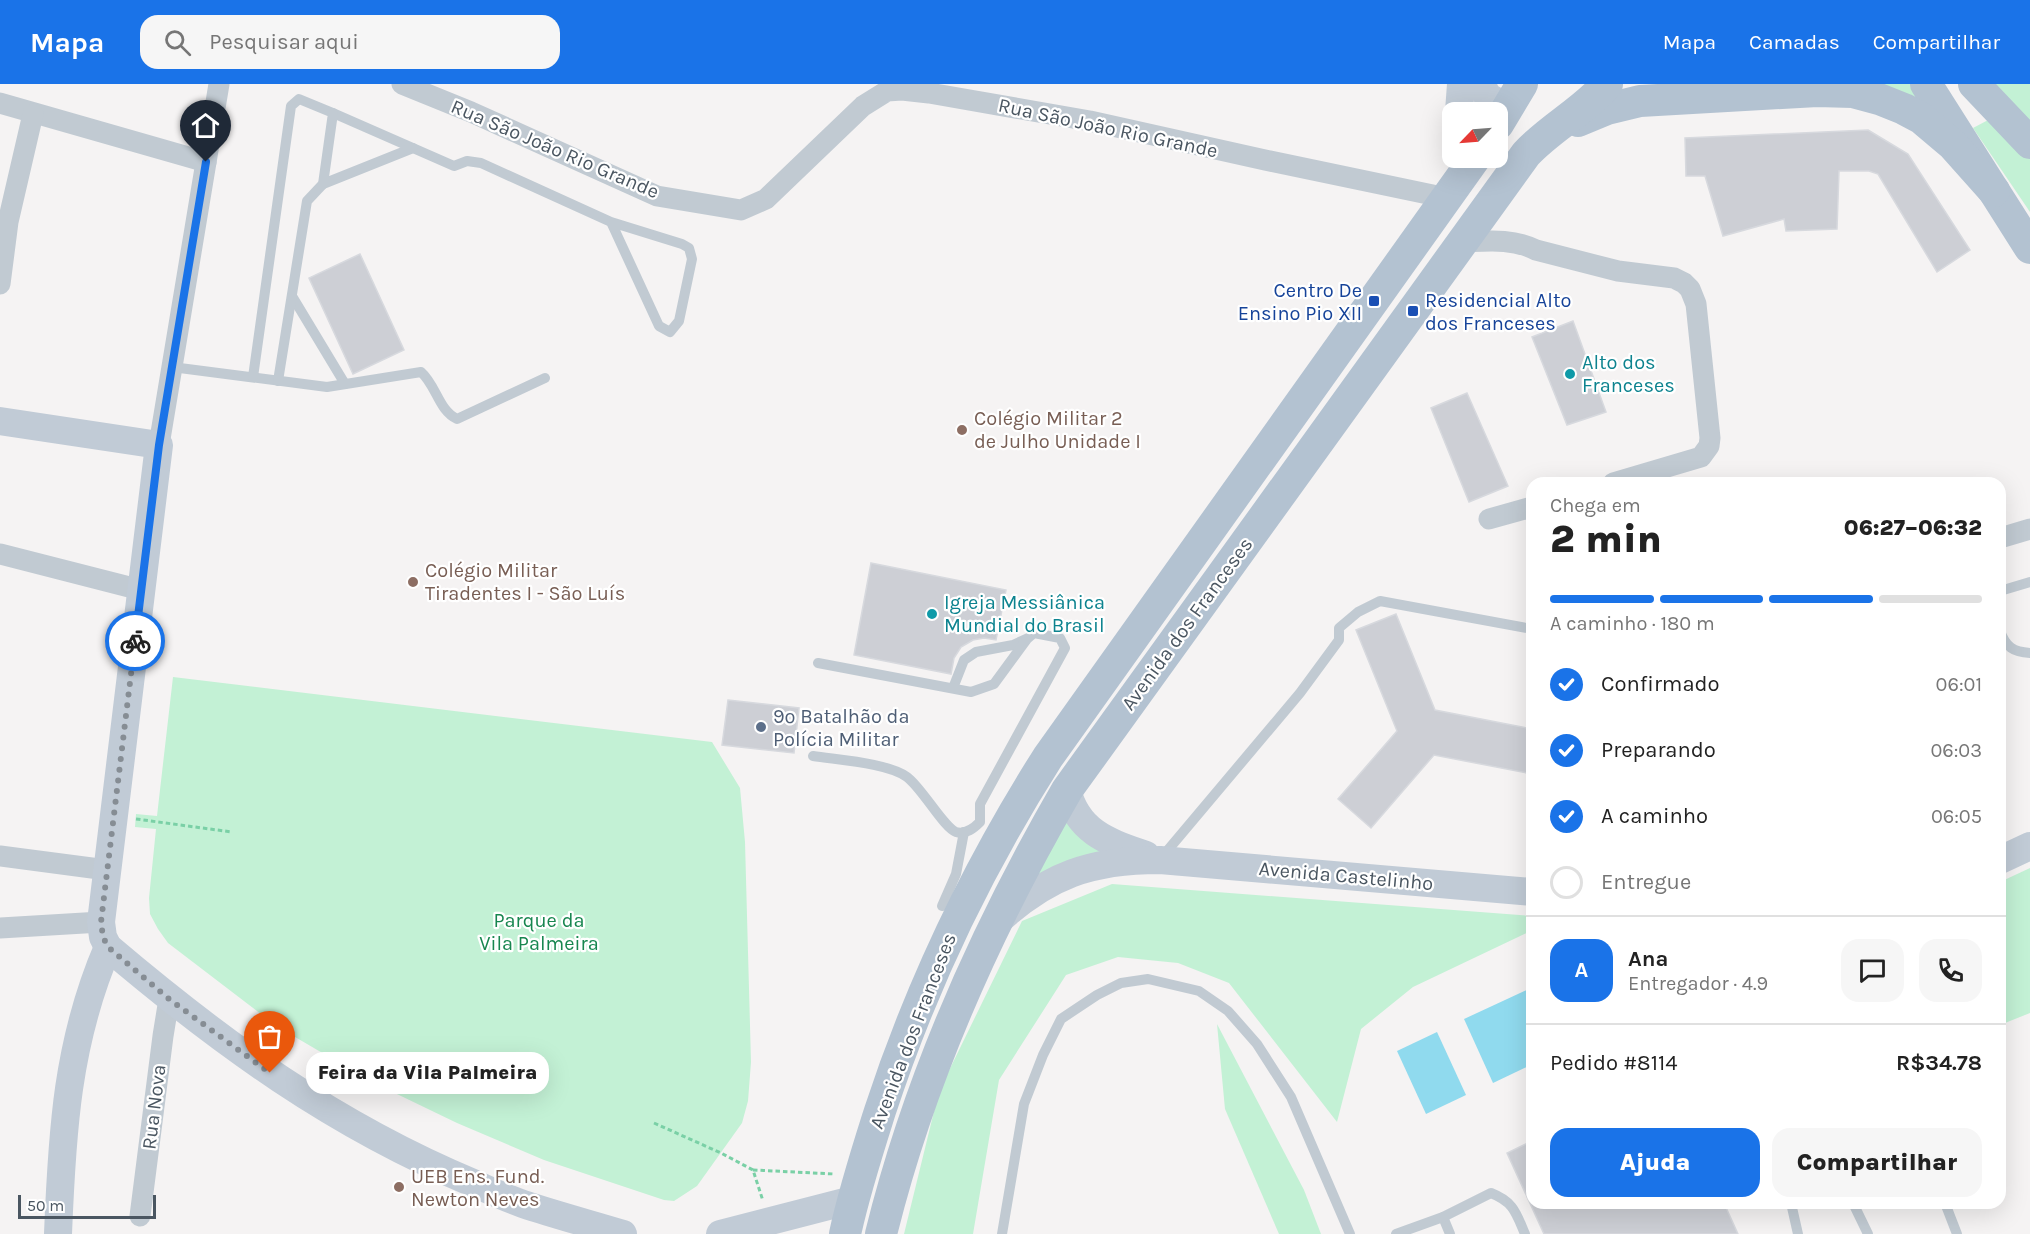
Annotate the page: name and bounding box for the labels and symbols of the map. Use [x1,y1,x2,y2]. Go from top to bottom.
street label: Rua São João Rio Grande [996,93,1220,163]
street label: Rua São João Rio Grande [448,95,662,203]
pin [180,100,231,162]
north arrow [1442,102,1508,168]
place label: Centro De Ensino Pio XII [1238,279,1362,325]
place label: Residencial Alto dos Franceses [1425,289,1571,335]
marker: Centro De Ensino Pio XII [1367,294,1381,308]
marker: Residencial Alto dos Franceses [1406,304,1420,318]
place label: Alto dos Franceses [1582,351,1675,397]
marker: Alto dos Franceses [1563,367,1577,381]
place label: Colégio Militar 2 de Julho Unidade I [974,407,1141,453]
marker: Colégio Militar 2 de Julho Unidade I [955,423,969,437]
street label: Avenida dos Franceses [1117,533,1257,715]
place label: Colégio Militar Tiradentes I - São Luís [425,559,625,605]
marker: Colégio Militar Tiradentes I - São Luís [406,575,420,589]
place label: Igreja Messiânica Mundial do Brasil [944,591,1105,637]
marker: Igreja Messiânica Mundial do Brasil [925,607,939,621]
courier [105,611,165,671]
place label: 9º Batalhão da Polícia Militar [773,705,909,751]
marker: 9º Batalhão da Polícia Militar [754,720,768,734]
street label: Avenida Castelinho [1258,857,1434,895]
park label: Parque da Vila Palmeira [479,909,599,955]
street label: Avenida dos Franceses [865,930,961,1132]
pin [244,1011,295,1073]
callout: Feira da Vila Palmeira [306,1052,549,1094]
street label: Rua Nova [137,1063,171,1151]
place label: UEB Ens. Fund. Newton Neves [411,1165,544,1211]
marker: UEB Ens. Fund. Newton Neves [392,1180,406,1194]
scale bar [18,1192,156,1220]

